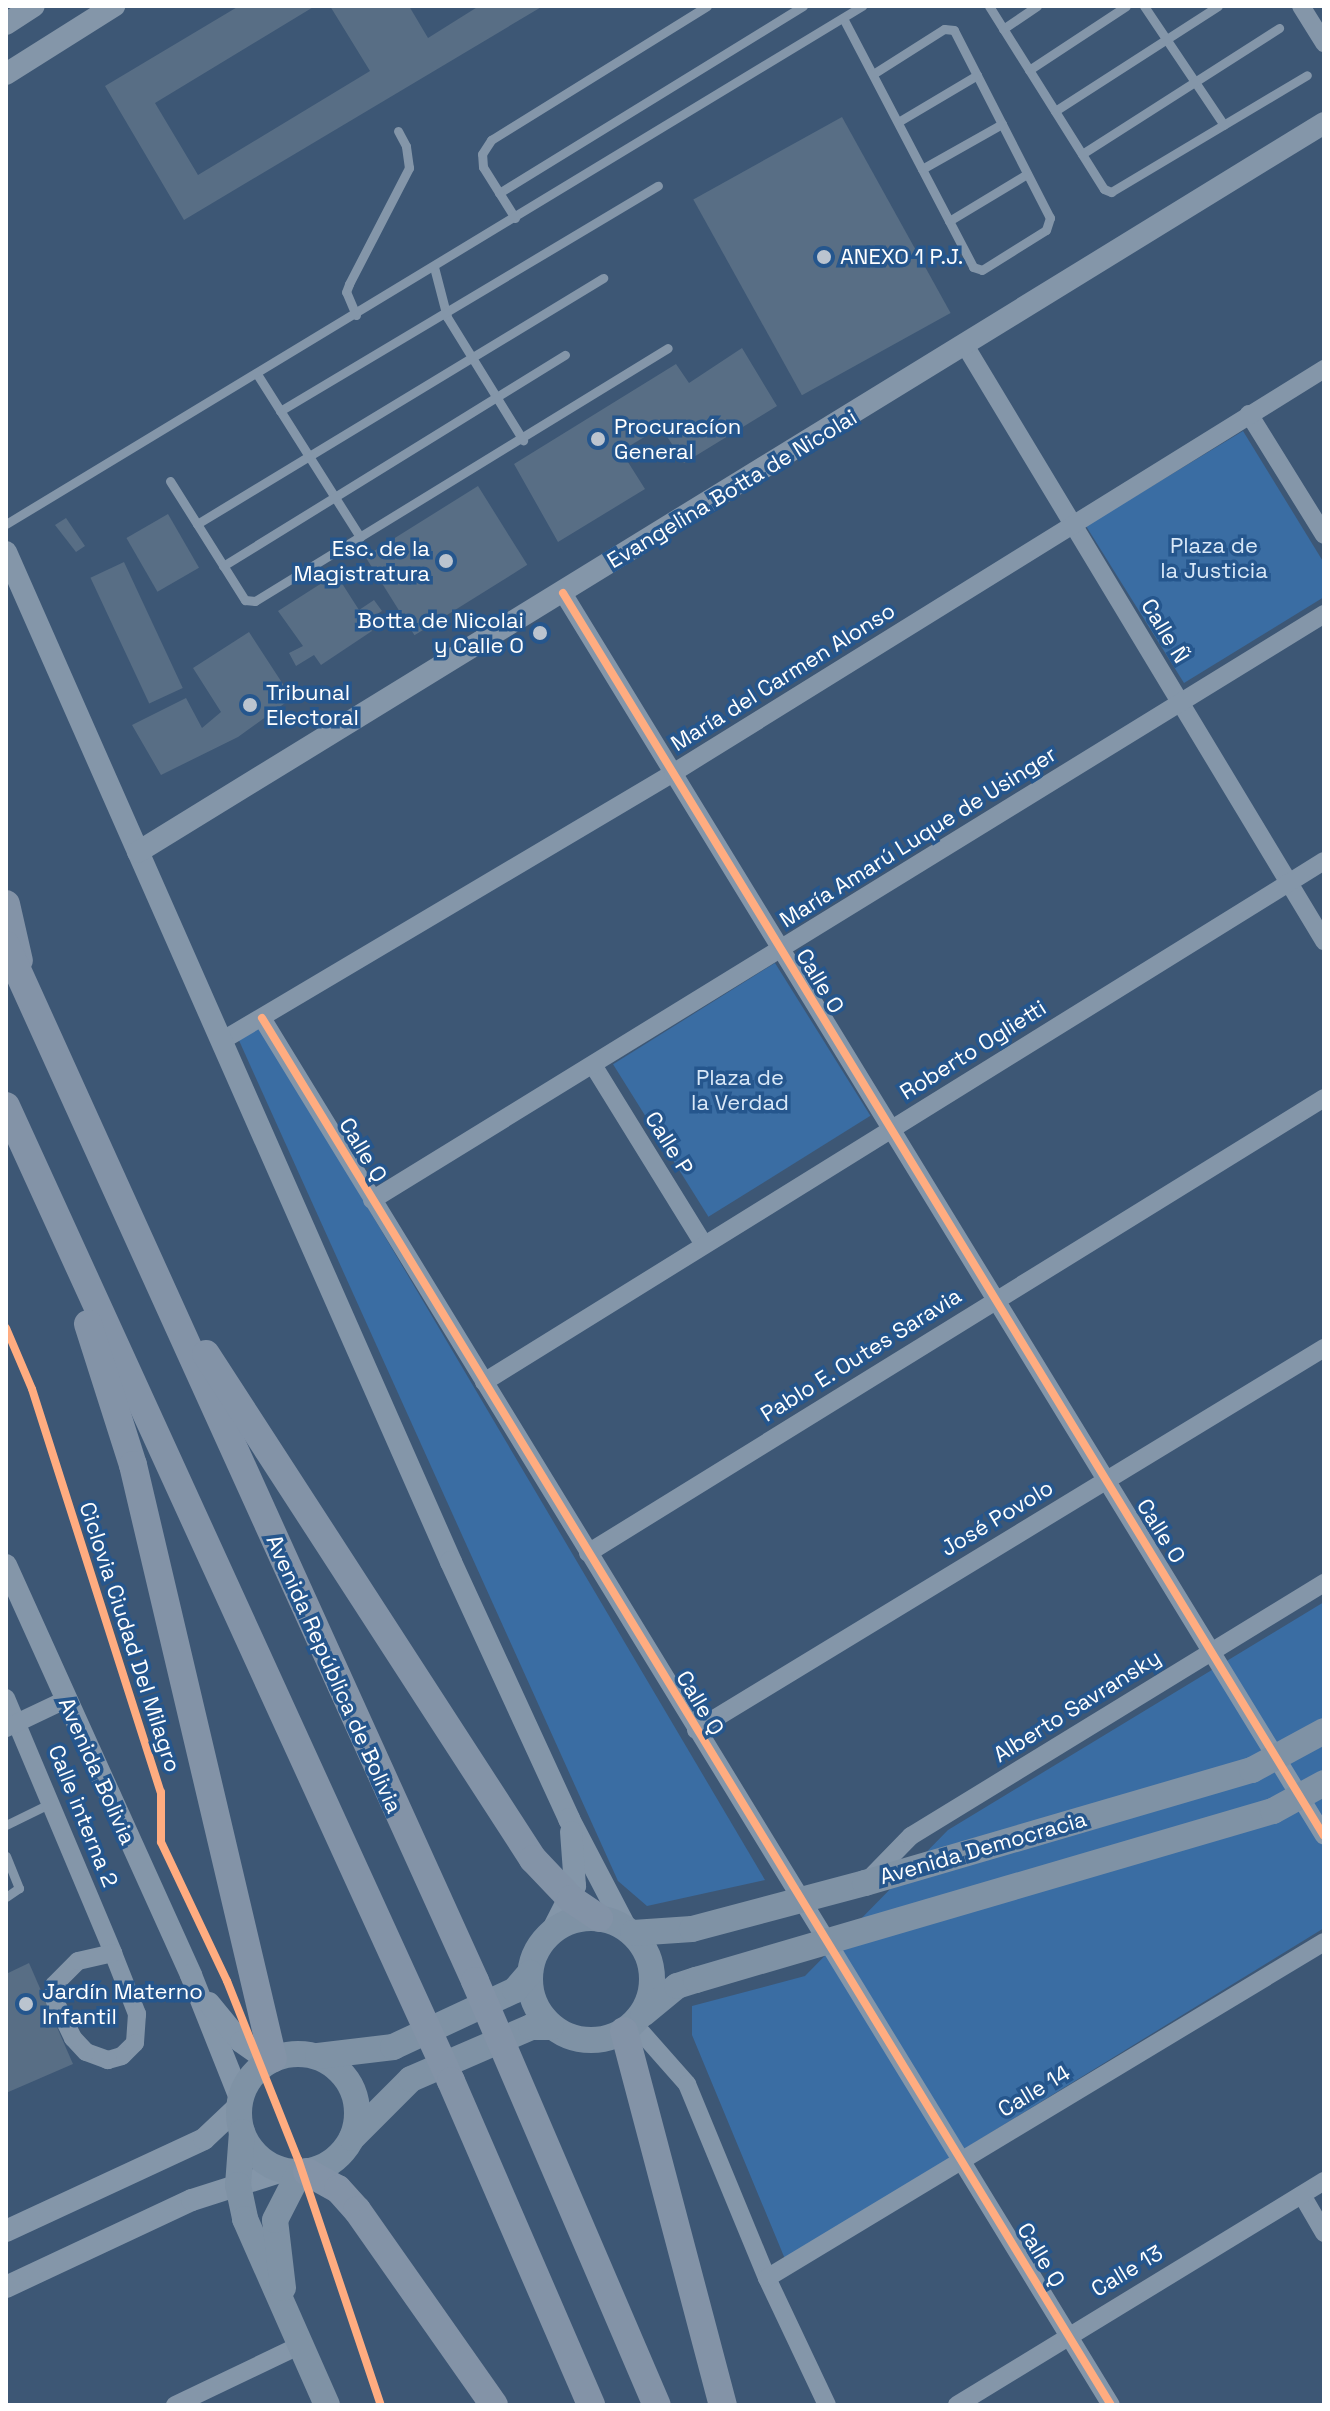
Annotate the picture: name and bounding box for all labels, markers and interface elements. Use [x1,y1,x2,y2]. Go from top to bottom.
place label: ANEXO 1 P.J. [840,244,963,270]
marker: ANEXO 1 P.J. [815,248,833,266]
street label: Evangelina Botta de Nicolai [602,404,862,574]
place label: Procuracíon General [614,413,741,464]
marker: Procuracíon General [589,430,607,448]
park label: Plaza de la Justicia [1160,532,1268,584]
place label: Esc. de la Magistratura [294,535,430,586]
marker: Esc. de la Magistratura [437,552,455,570]
street label: Calle Ñ [1135,594,1195,668]
street label: María del Carmen Alonso [666,597,900,757]
place label: Botta de Nicolai y Calle O [357,607,524,658]
marker: Botta de Nicolai y Calle O [531,624,549,642]
place label: Tribunal Electoral [266,679,359,730]
marker: Tribunal Electoral [241,696,259,714]
street label: María Amarú Luque de Usinger [775,741,1061,933]
street label: Calle O [790,944,850,1018]
street label: Roberto Oglietti [895,995,1051,1105]
park label: Plaza de la Verdad [691,1064,789,1116]
street label: Calle P [639,1107,699,1179]
street label: Calle Q [333,1113,393,1187]
street label: Pablo E. Outes Saravia [756,1282,966,1428]
street label: José Povolo [936,1474,1058,1562]
street label: Calle O [1131,1494,1191,1568]
street label: Ciclovia Ciudad Del Milagro [74,1499,186,1775]
street label: Avenida República de Bolivia [261,1531,407,1817]
street label: Alberto Savransky [989,1644,1165,1768]
street label: Calle Q [670,1666,730,1740]
street label: Avenida Bolivia [53,1693,141,1849]
street label: Calle interna 2 [42,1741,124,1891]
street label: Avenida Democracia [877,1806,1089,1890]
place label: Jardín Materno Infantil [42,1978,203,2030]
marker: Jardín Materno Infantil [17,1995,35,2013]
street label: Calle 14 [993,2059,1075,2123]
street label: Calle Q [1011,2218,1071,2292]
street label: Calle 13 [1086,2239,1168,2303]

